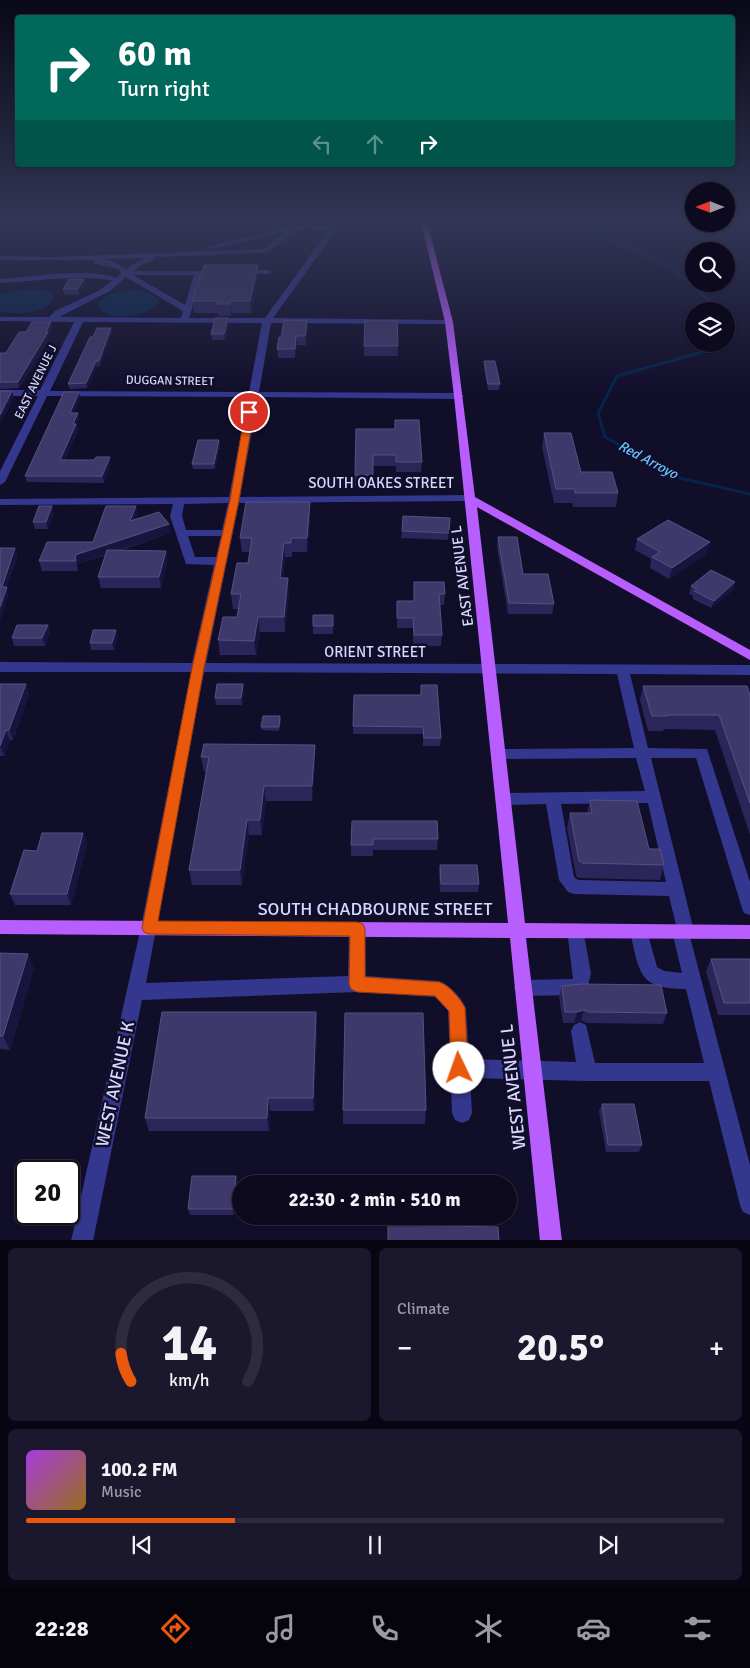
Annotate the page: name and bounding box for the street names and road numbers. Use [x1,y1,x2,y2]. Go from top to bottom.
street label: EAST AVENUE J [12,343,60,421]
street label: DUGGAN STREET [126,373,214,389]
street label: SOUTH OAKES STREET [308,474,454,492]
street label: EAST AVENUE L [447,524,477,627]
street label: ORIENT STREET [324,643,426,661]
street label: SOUTH CHADBOURNE STREET [258,898,493,920]
street label: WEST AVENUE K [91,1019,139,1149]
street label: WEST AVENUE L [495,1023,531,1151]

